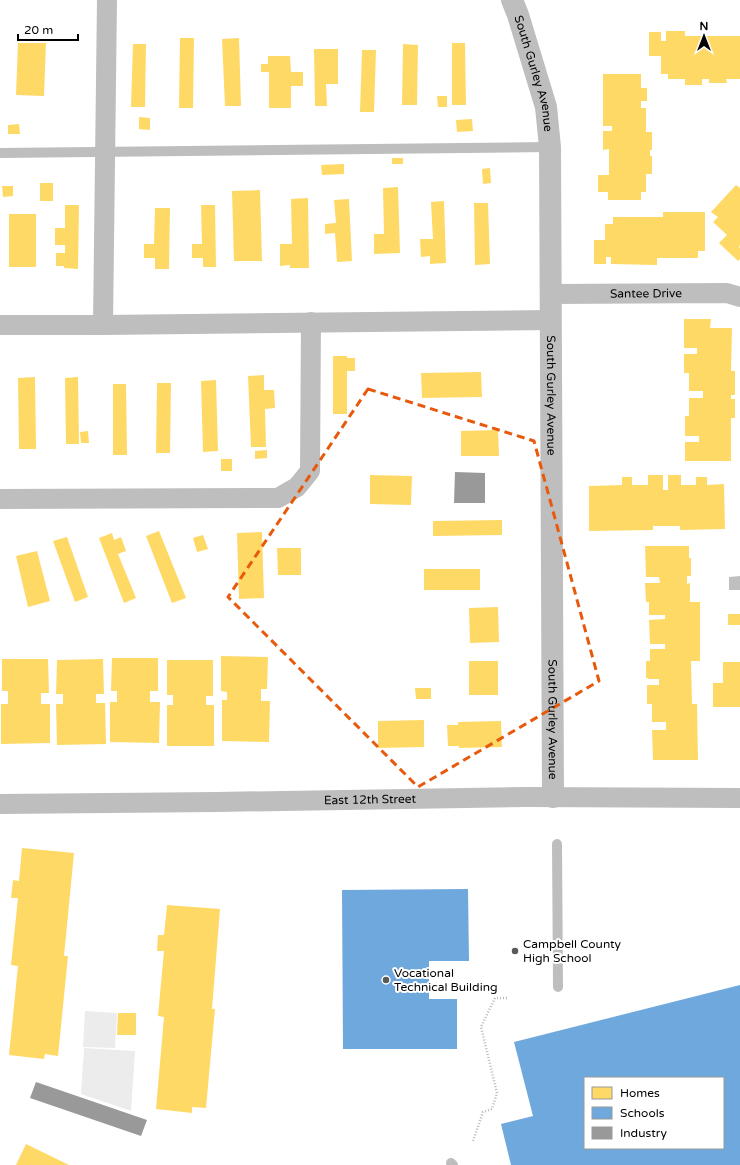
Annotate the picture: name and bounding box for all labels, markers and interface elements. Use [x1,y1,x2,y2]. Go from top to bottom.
street label: South Gurley Avenue [511,14,555,133]
scale bar [18,16,78,42]
north arrow [684,16,724,56]
text: N [700,20,708,33]
text: 20 m [24,23,53,37]
street label: Santee Drive [610,286,682,301]
street label: South Gurley Avenue [544,335,558,456]
street label: South Gurley Avenue [545,659,560,780]
street label: East 12th Street [324,792,417,807]
place label: Campbell County High School [523,937,622,965]
marker: Campbell County High School [510,946,520,956]
place label: Vocational Technical Building [394,966,498,994]
marker: Vocational Technical Building [381,975,391,985]
legend [584,1077,724,1149]
text: Homes [620,1086,660,1100]
text: Schools [620,1106,665,1120]
text: Industry [620,1126,667,1140]

